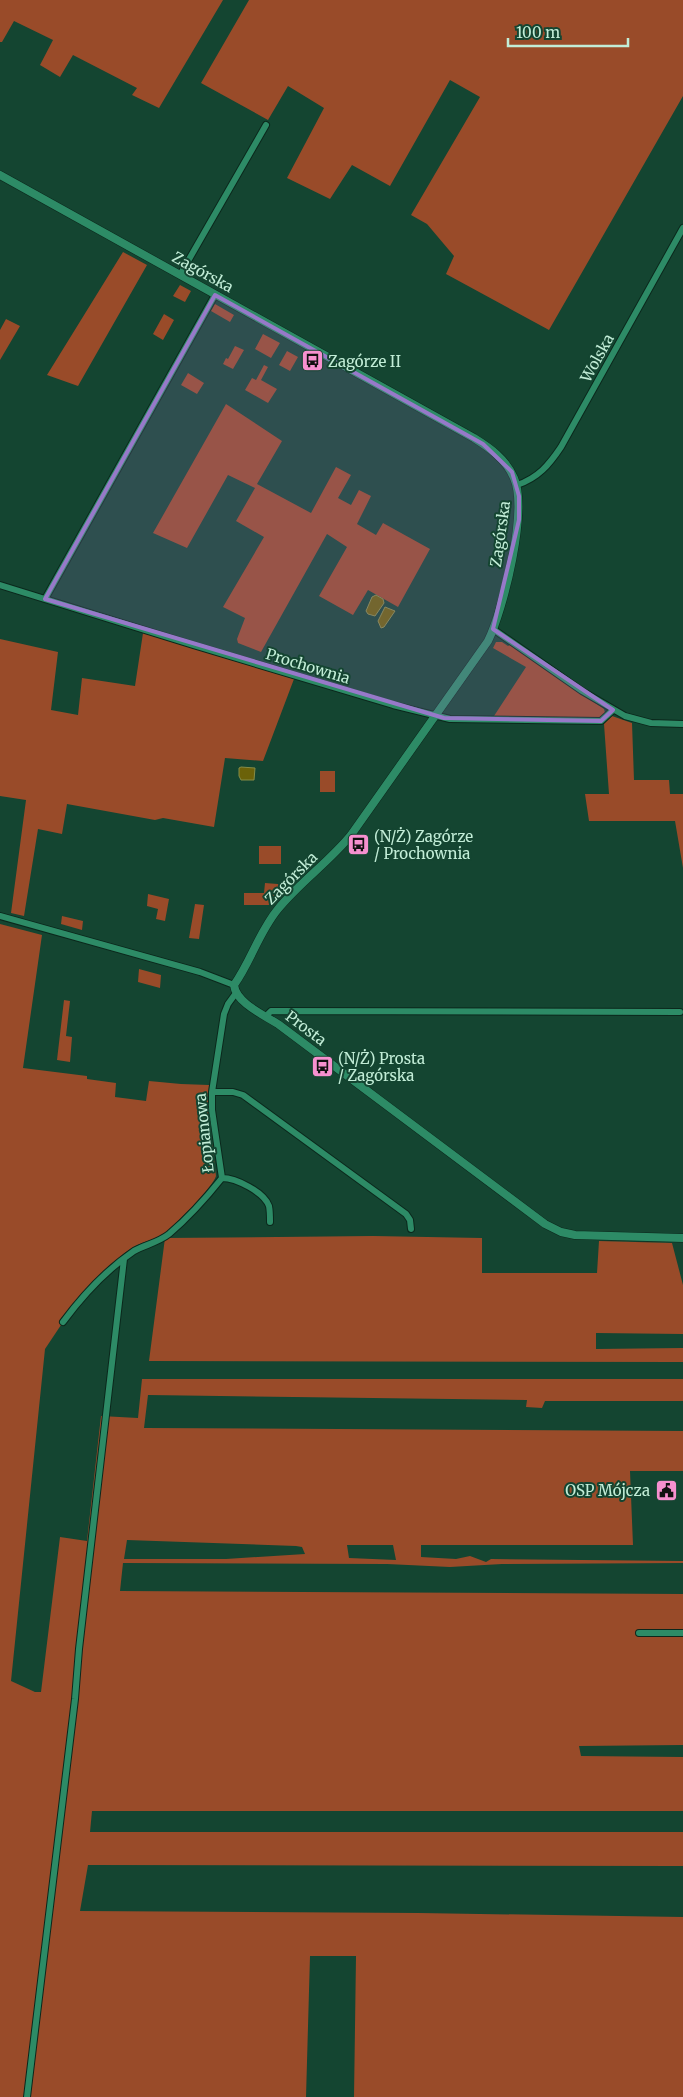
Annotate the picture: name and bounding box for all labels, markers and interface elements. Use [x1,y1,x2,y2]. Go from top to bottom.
scale bar [508,15,628,47]
text: 100 m [516,23,560,42]
street label: Zagórska [169,247,237,297]
street label: Wolska [576,331,618,386]
bus stop icon: Zagórze II [300,349,324,373]
place label: Zagórze II [328,352,401,371]
street label: Zagórska [486,500,514,568]
street label: Prochownia [264,644,352,688]
place label: (N/Ż) Zagórze / Prochownia [374,827,473,863]
bus stop icon: (N/Ż) Zagórze / Prochownia [346,833,370,857]
street label: Zagórska [261,848,321,908]
street label: Prosta [282,1007,330,1049]
place label: (N/Ż) Prosta / Zagórska [338,1049,425,1085]
bus stop icon: (N/Ż) Prosta / Zagórska [310,1055,334,1079]
street label: Łopianowa [190,1092,218,1174]
public building icon: OSP Mójcza [654,1478,678,1502]
place label: OSP Mójcza [565,1481,650,1500]

